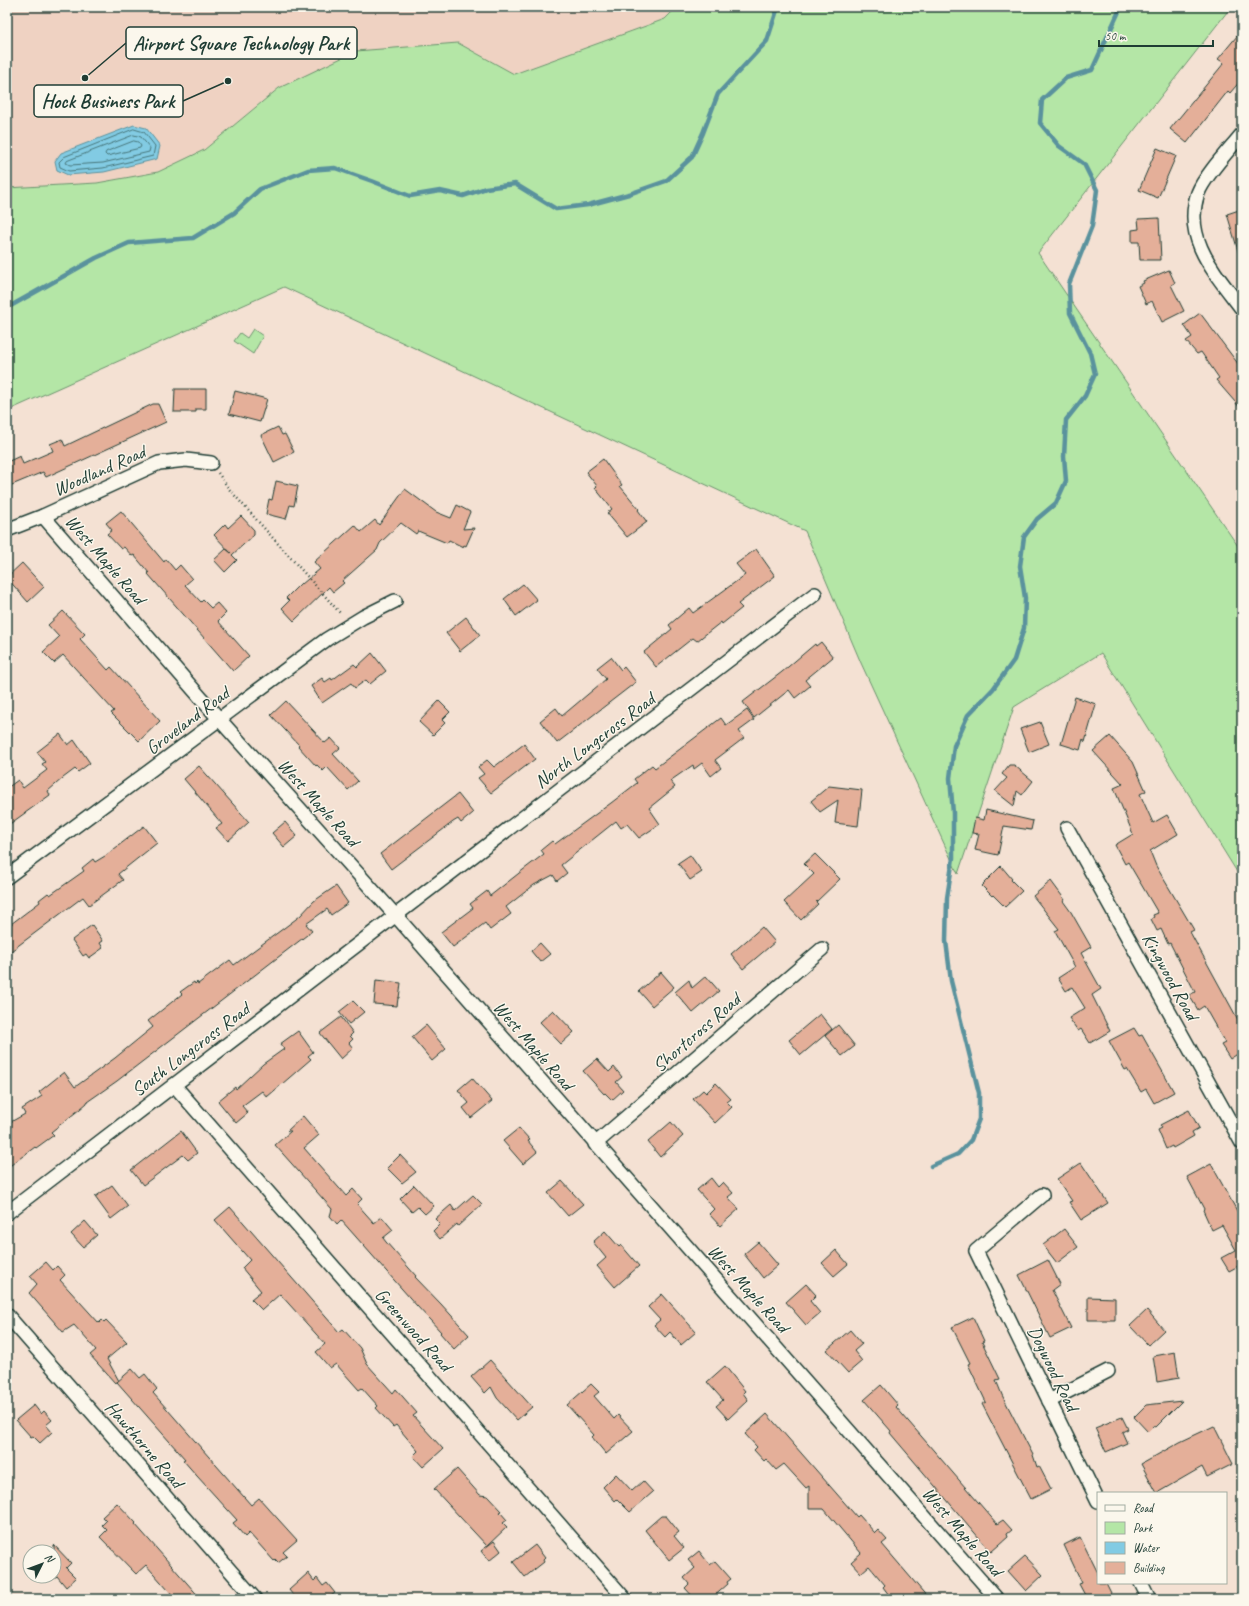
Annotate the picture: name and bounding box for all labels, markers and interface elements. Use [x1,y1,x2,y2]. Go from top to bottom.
scale bar [1099,22,1213,48]
callout: Airport Square Technology Park [126,27,357,59]
text: 50 m [1105,28,1127,44]
text: Airport Square Technology Park [133,31,351,56]
callout: Hock Business Park [34,85,183,117]
text: Hock Business Park [42,89,176,114]
street label: Woodland Road [50,439,152,502]
street label: West Maple Road [60,510,153,612]
street label: Groveland Road [141,680,236,760]
street label: North Longcross Road [530,686,662,794]
street label: West Maple Road [272,753,367,855]
street label: Kingwood Road [1136,929,1206,1027]
street label: Shortcross Road [648,986,748,1077]
street label: South Longcross Road [127,996,257,1102]
street label: West Maple Road [488,996,581,1098]
street label: West Maple Road [702,1239,797,1341]
street label: Greenwood Road [369,1283,459,1379]
street label: Dogwood Road [1022,1322,1086,1418]
street label: Hawthorne Road [100,1396,190,1495]
street label: West Maple Road [917,1482,1010,1584]
legend [1097,1492,1227,1584]
text: Road [1133,1500,1155,1516]
text: Park [1133,1520,1154,1536]
text: Water [1133,1540,1161,1556]
north arrow [22,1544,62,1584]
text: N [42,1550,58,1566]
text: Building [1133,1560,1165,1576]

